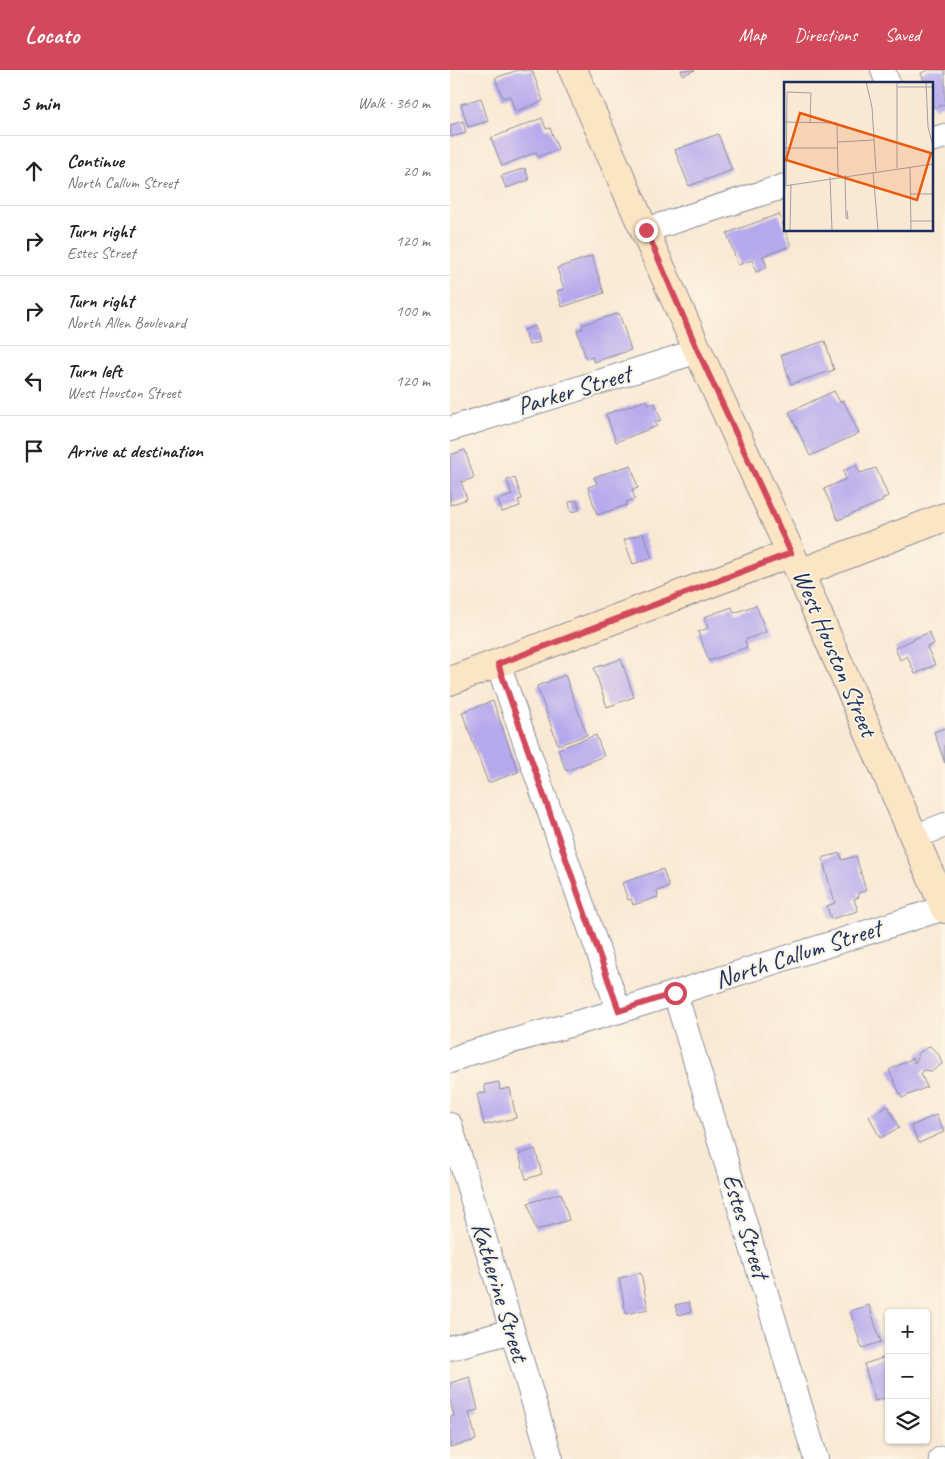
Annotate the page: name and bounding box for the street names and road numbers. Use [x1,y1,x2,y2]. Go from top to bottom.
street label: Parker Street [513,356,638,422]
street label: West Houston Street [785,565,886,744]
street label: North Callum Street [711,911,889,996]
street label: Estes Street [715,1170,778,1285]
street label: Katherine Street [464,1219,537,1368]

